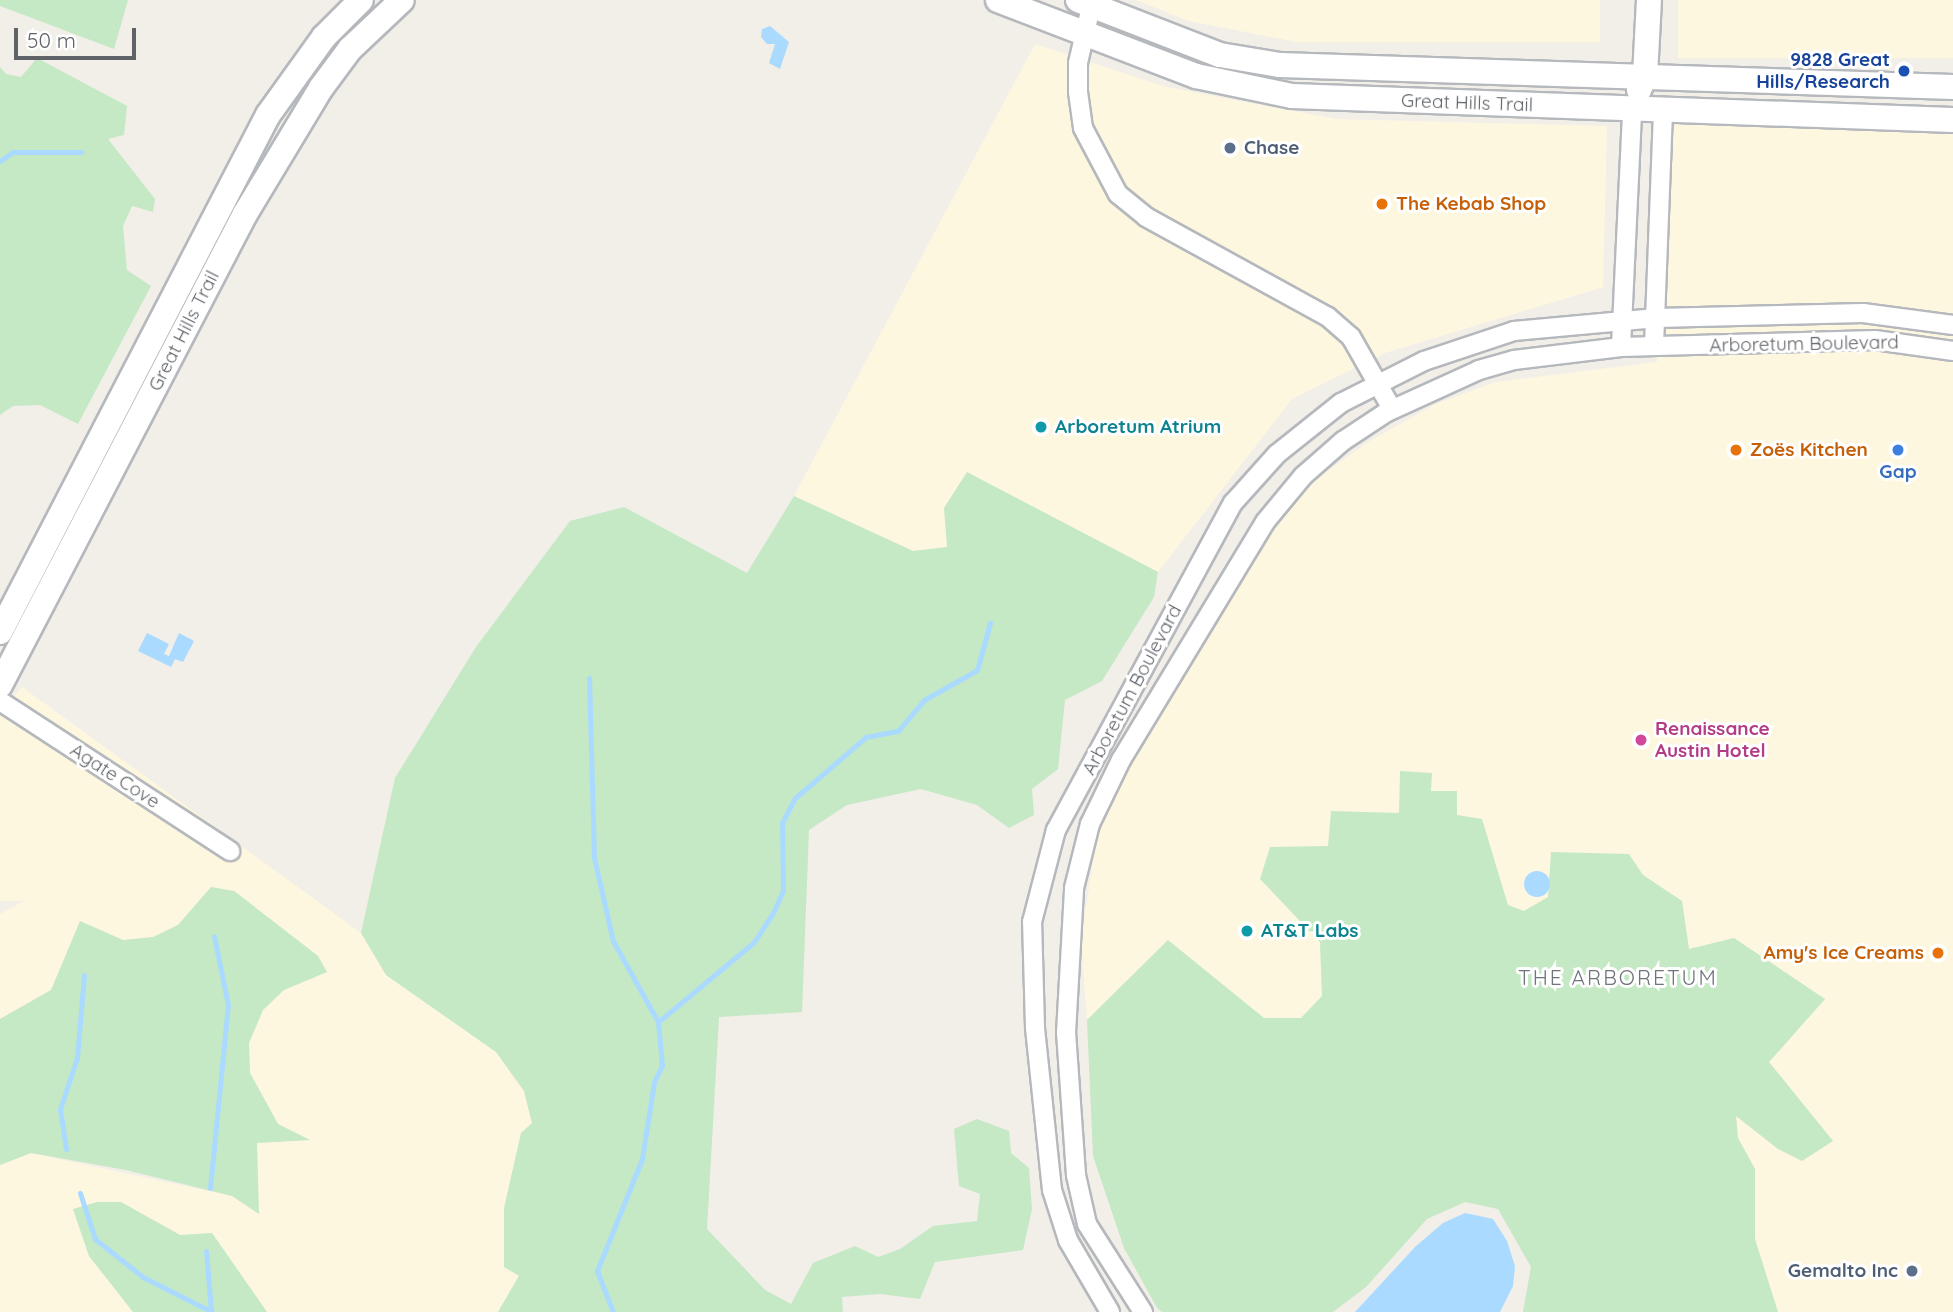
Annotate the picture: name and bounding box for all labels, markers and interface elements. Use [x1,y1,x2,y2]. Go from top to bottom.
scale bar [18,14,140,58]
text: 50 m [27,27,76,53]
place label: 9828 Great Hills/Research [1756,49,1890,93]
marker: 9828 Great Hills/Research [1896,63,1912,79]
street label: Great Hills Trail [1401,89,1533,117]
place label: Chase [1244,137,1299,159]
marker: Chase [1222,140,1238,156]
place label: The Kebab Shop [1396,193,1546,215]
marker: The Kebab Shop [1374,196,1390,212]
street label: Great Hills Trail [144,267,224,395]
street label: Arboretum Boulevard [1709,331,1899,357]
place label: Arboretum Atrium [1055,416,1221,438]
marker: Arboretum Atrium [1033,419,1049,435]
place label: Zoës Kitchen [1750,439,1868,461]
marker: Zoës Kitchen [1728,442,1744,458]
marker: Gap [1890,442,1906,458]
place label: Gap [1879,461,1917,483]
street label: Arboretum Boulevard [1077,601,1187,779]
place label: Renaissance Austin Hotel [1655,718,1770,762]
marker: Renaissance Austin Hotel [1633,732,1649,748]
street label: Agate Cove [66,739,164,813]
place label: AT&T Labs [1261,920,1358,942]
marker: AT&T Labs [1239,923,1255,939]
place label: Amy's Ice Creams [1764,942,1924,964]
marker: Amy's Ice Creams [1930,945,1946,961]
district label: THE ARBORETUM [1520,964,1716,990]
place label: Gemalto Inc [1788,1260,1898,1282]
marker: Gemalto Inc [1904,1263,1920,1279]

